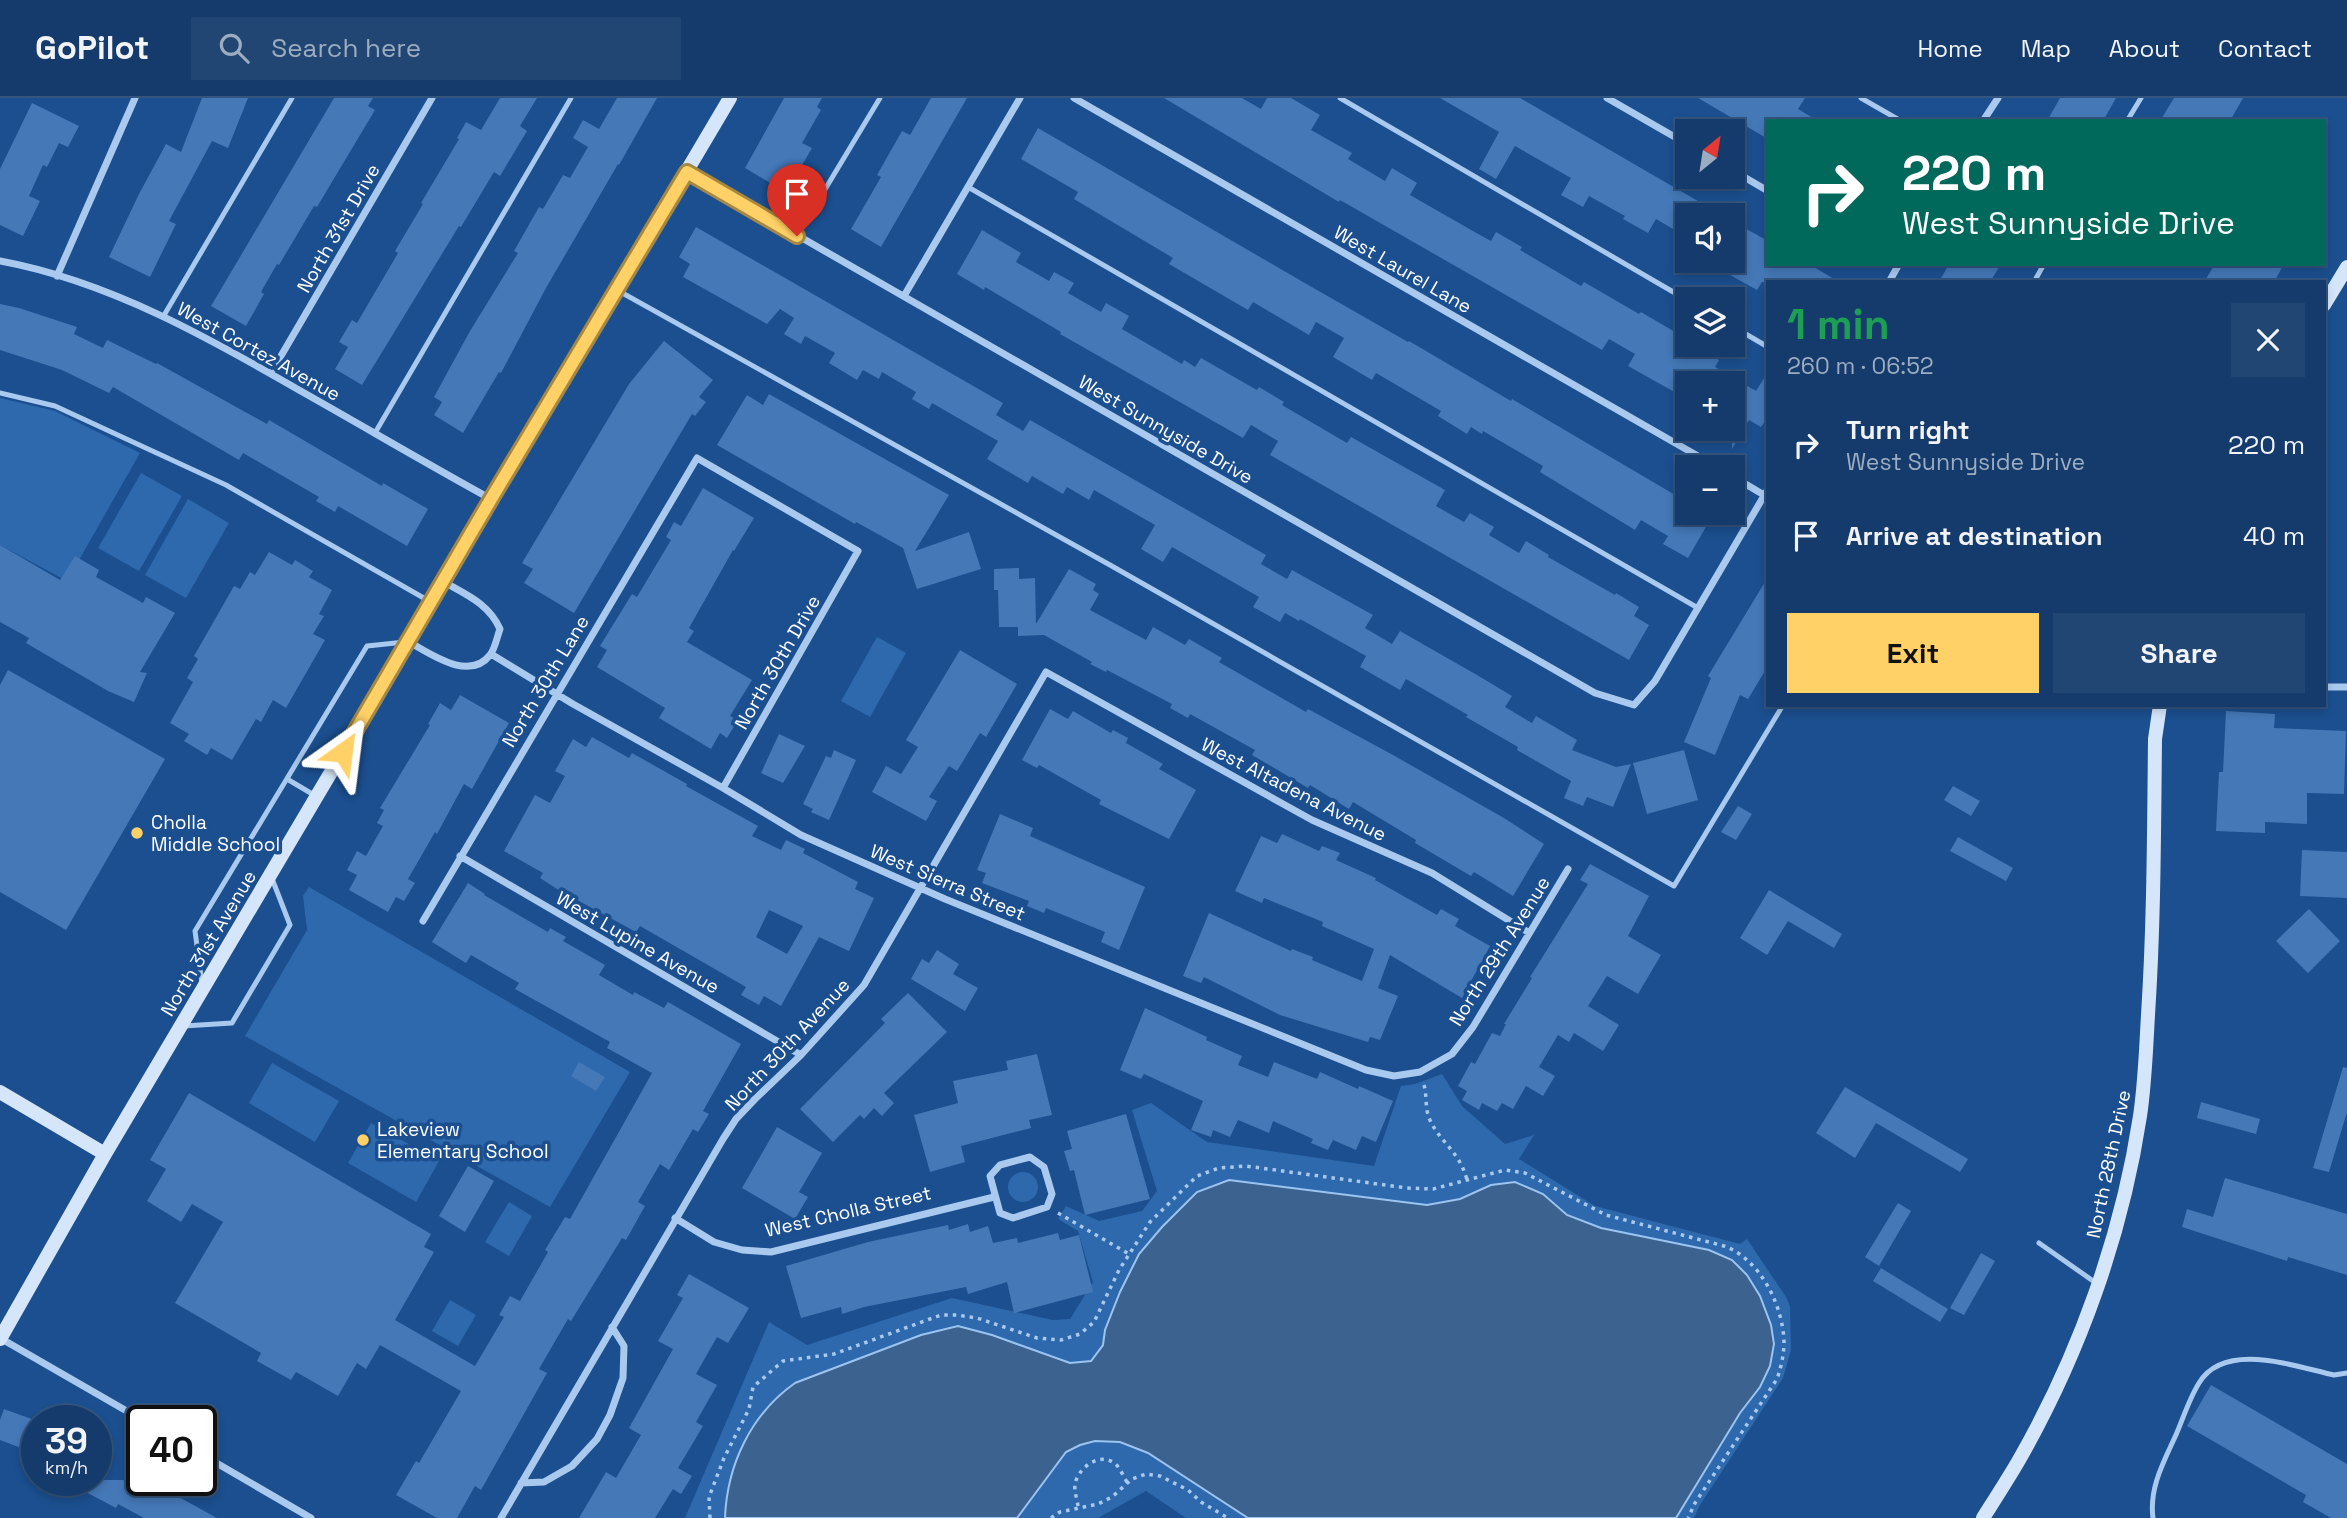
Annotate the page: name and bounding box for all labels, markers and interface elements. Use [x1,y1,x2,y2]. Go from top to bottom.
search box [191,17,681,80]
text: GoPilot [35,27,149,69]
icon: search [215,29,253,67]
text: Search here [271,31,421,65]
text: Home [1917,33,1983,64]
text: Map [2021,33,2071,64]
text: About [2109,33,2180,64]
text: Contact [2218,33,2312,64]
north arrow [1675,119,1745,189]
map controls [1675,119,1745,525]
text: 220 m [1902,142,2046,204]
icon: right [1787,147,1878,238]
street label: North 31st Drive [291,159,385,297]
pin [767,164,827,236]
icon: arrive [778,175,816,213]
button: sound [1675,203,1745,273]
text: West Sunnyside Drive [1902,203,2235,243]
street label: West Laurel Lane [1329,220,1476,319]
button: layers [1675,287,1745,357]
street label: West Cortez Avenue [173,296,345,407]
text: 1 min [1787,298,1890,351]
button: close [2231,303,2305,377]
text: 260 m · 06:52 [1787,351,1934,381]
street label: West Sunnyside Drive [1074,369,1258,490]
button: + [1675,371,1745,441]
text: Turn right [1846,413,1970,447]
icon: right [1787,426,1825,464]
text: 220 m [2228,428,2305,462]
text: West Sunnyside Drive [1846,447,2085,477]
button: − [1675,455,1745,525]
icon: arrive [1787,517,1825,555]
text: Arrive at destination [1846,519,2103,553]
text: 40 m [2243,519,2305,553]
street label: North 30th Drive [729,591,826,734]
street label: North 30th Lane [496,611,595,752]
button: Exit [1787,613,2039,693]
button: Share [2053,613,2305,693]
position arrow [306,715,380,789]
street label: West Altadena Avenue [1197,732,1391,847]
place label: Cholla Middle School [151,810,280,857]
marker: Cholla Middle School [129,825,145,841]
street label: West Sierra Street [866,838,1029,926]
street label: North 31st Avenue [155,866,262,1021]
street label: North 29th Avenue [1443,872,1556,1031]
street label: West Lupine Avenue [552,885,724,999]
street label: North 30th Avenue [719,973,855,1116]
street label: North 28th Drive [2081,1088,2136,1240]
place label: Lakeview Elementary School [377,1117,549,1164]
marker: Lakeview Elementary School [355,1132,371,1148]
street label: West Cholla Street [763,1180,934,1243]
speed limit sign: 40 [126,1405,217,1496]
text: 39 [45,1419,88,1463]
text: km/h [45,1456,88,1479]

